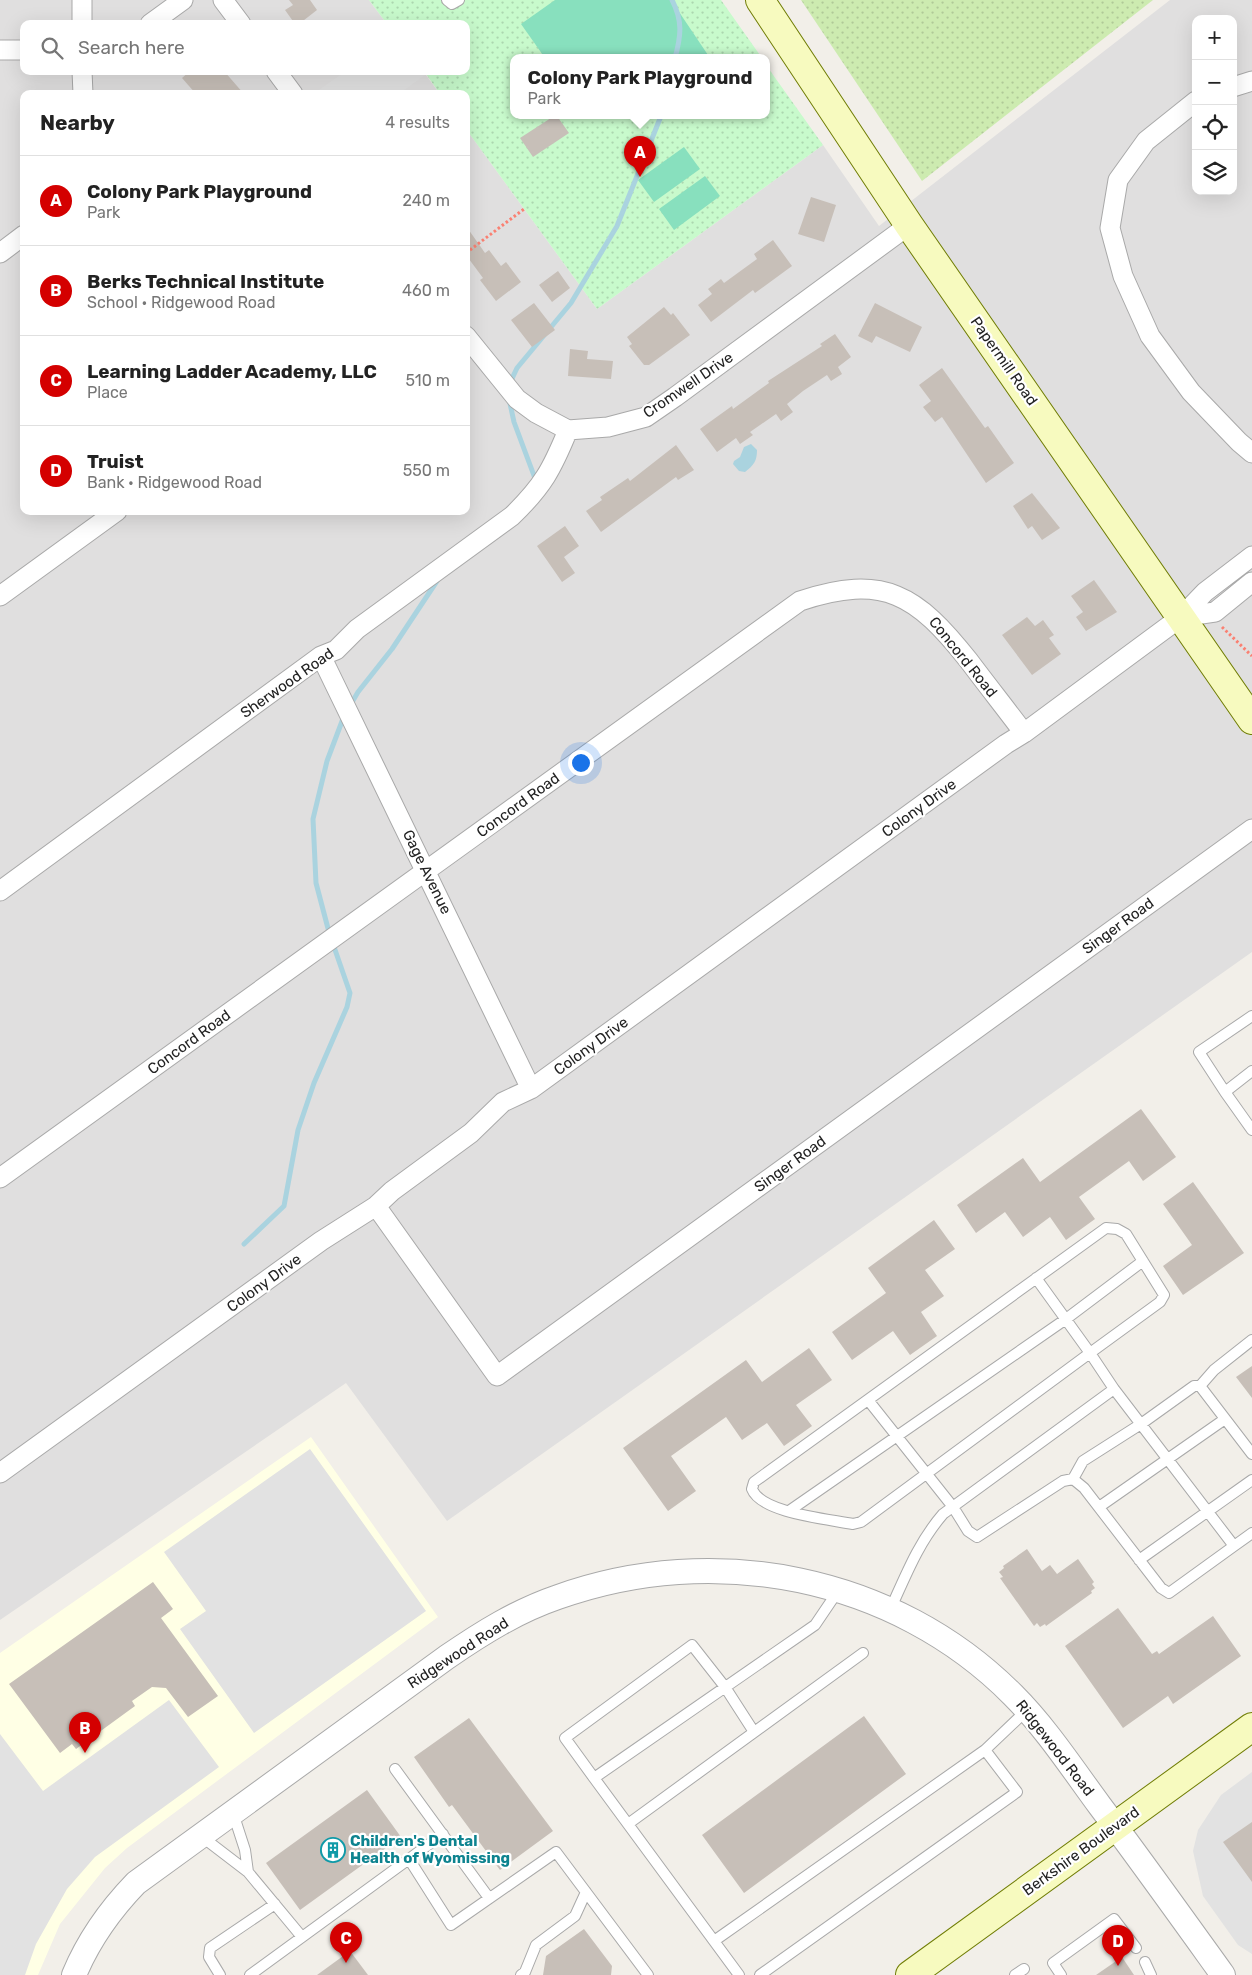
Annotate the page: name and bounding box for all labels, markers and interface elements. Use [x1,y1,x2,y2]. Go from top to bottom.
map controls [1192,15,1237,195]
button: + [1192,15,1237,60]
search box [20,20,470,75]
icon: search [38,34,66,62]
text: Search here [78,36,185,59]
popup [510,54,770,119]
button: − [1192,60,1237,105]
text: Colony Park Playground [527,66,753,89]
text: Park [527,89,561,108]
button: locate [1192,105,1237,150]
text: Nearby [40,110,115,135]
text: 4 results [385,113,450,132]
pin: A [624,136,656,177]
button: layers [1192,150,1237,195]
text: Colony Park Playground [87,180,312,203]
text: A [50,191,62,210]
text: 240 m [403,191,450,210]
text: Park [87,203,120,222]
text: Berks Technical Institute [87,270,324,293]
text: B [50,281,62,300]
text: 460 m [402,281,450,300]
text: School · Ridgewood Road [87,293,275,312]
street label: Papermill Road [967,313,1041,409]
street label: Cromwell Drive [640,348,736,422]
text: Learning Ladder Academy, LLC [87,360,377,383]
text: C [50,371,62,390]
text: 510 m [406,371,450,390]
text: Place [87,383,128,402]
text: Truist [87,450,144,473]
text: D [50,461,62,480]
text: 550 m [403,461,450,480]
text: Bank · Ridgewood Road [87,473,262,492]
street label: Concord Road [925,613,1001,701]
street label: Sherwood Road [237,644,337,722]
your location [568,750,594,776]
street label: Concord Road [473,769,563,841]
street label: Colony Drive [878,775,960,841]
street label: Gage Avenue [399,827,455,917]
street label: Singer Road [1079,894,1157,958]
street label: Concord Road [144,1006,234,1078]
street label: Colony Drive [550,1013,632,1079]
street label: Singer Road [751,1132,829,1196]
street label: Colony Drive [223,1250,305,1316]
street label: Ridgewood Road [404,1614,512,1692]
street label: Ridgewood Road [1012,1696,1098,1800]
pin: B [69,1712,101,1753]
street label: Berkshire Boulevard [1019,1803,1143,1899]
place label: Children's Dental Health of Wyomissing [350,1832,510,1867]
building icon: Children's Dental Health of Wyomissing [320,1837,346,1863]
pin: C [330,1922,362,1963]
pin: D [1102,1925,1134,1966]

